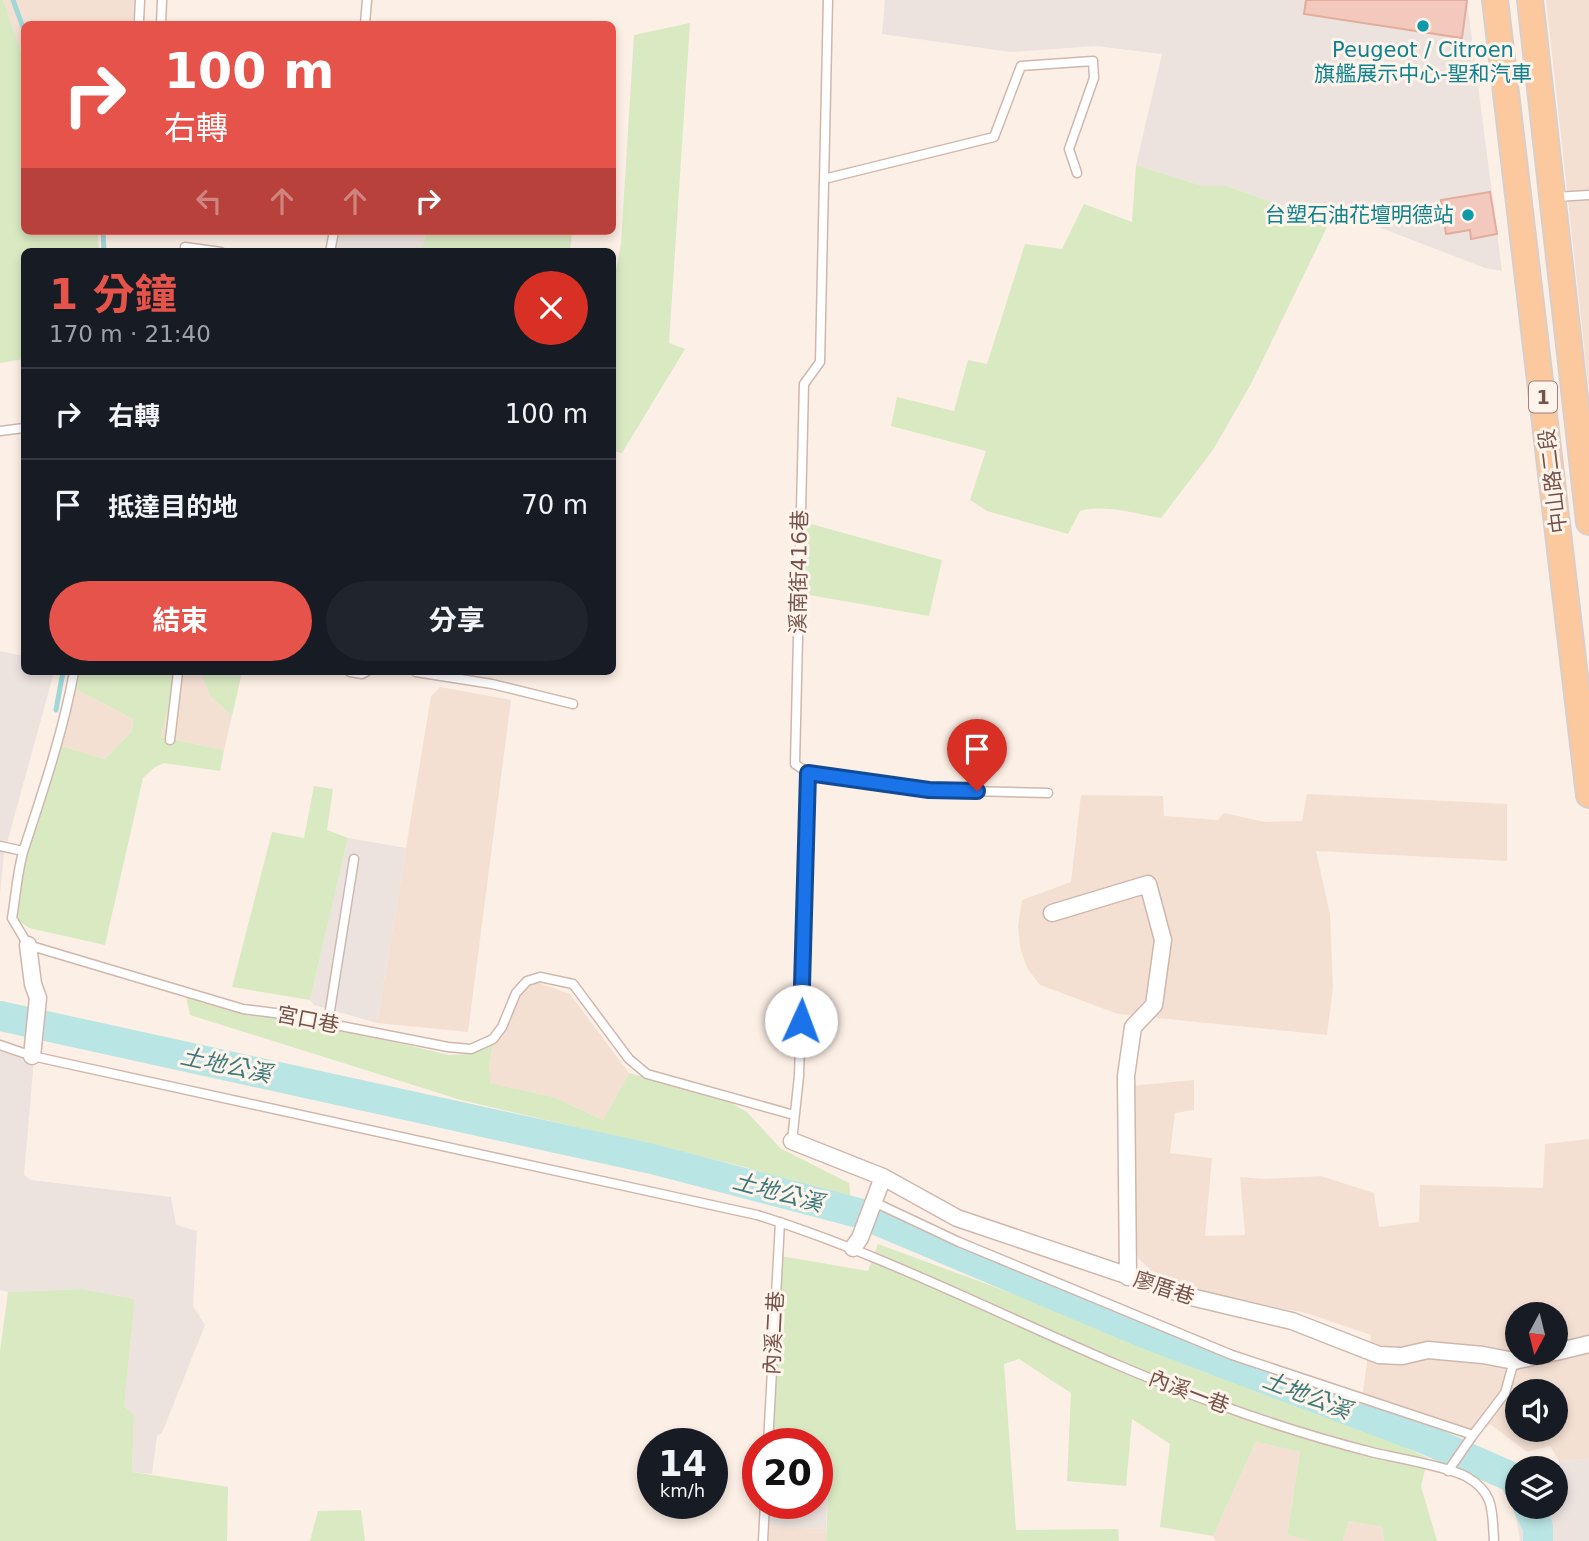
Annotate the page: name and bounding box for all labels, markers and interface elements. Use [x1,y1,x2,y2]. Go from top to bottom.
marker: Peugeot / Citroen 旗艦展示中心-聖和汽車 [1415,18,1431,34]
place label: Peugeot / Citroen 旗艦展示中心-聖和汽車 [1314,38,1532,86]
text: 100 m [164,43,334,100]
icon: right [49,49,140,140]
text: 右轉 [164,109,228,147]
icon: left [190,182,228,220]
icon: ahead [263,182,301,220]
icon: ahead [336,182,374,220]
icon: right [409,182,447,220]
place label: 台塑石油花壇明德站 [1265,203,1454,227]
marker: 台塑石油花壇明德站 [1460,207,1476,223]
text: 1 分鐘 [49,270,177,319]
button: close [514,271,588,345]
text: 170 m · 21:40 [49,321,211,347]
road number: 1 [1529,382,1557,412]
icon: right [49,395,87,433]
text: 100 m [505,399,588,429]
text: 右轉 [108,401,160,431]
street label: 中山路二段 [1535,427,1571,535]
icon: arrive [49,486,87,524]
text: 70 m [521,490,588,520]
text: 抵達目的地 [108,492,238,522]
street label: 溪南街416巷 [786,510,812,634]
button: 結束 [49,581,312,661]
button: 分享 [326,581,588,661]
pin [947,719,1007,791]
icon: arrive [958,730,996,768]
position arrow [764,984,838,1058]
street label: 宮口巷 [275,1002,341,1038]
water label: 土地公溪 [178,1043,277,1088]
water label: 土地公溪 [730,1168,829,1217]
street label: 廖厝巷 [1130,1267,1198,1309]
street label: 內溪二巷 [760,1290,788,1376]
north arrow [1505,1302,1568,1365]
map controls [1505,1302,1568,1519]
street label: 內溪一巷 [1145,1366,1233,1418]
water label: 土地公溪 [1259,1366,1357,1425]
button: sound [1505,1379,1568,1442]
speed limit sign: 20 [742,1428,833,1519]
text: 14 [658,1444,707,1484]
button: layers [1505,1456,1568,1519]
text: km/h [660,1480,705,1501]

